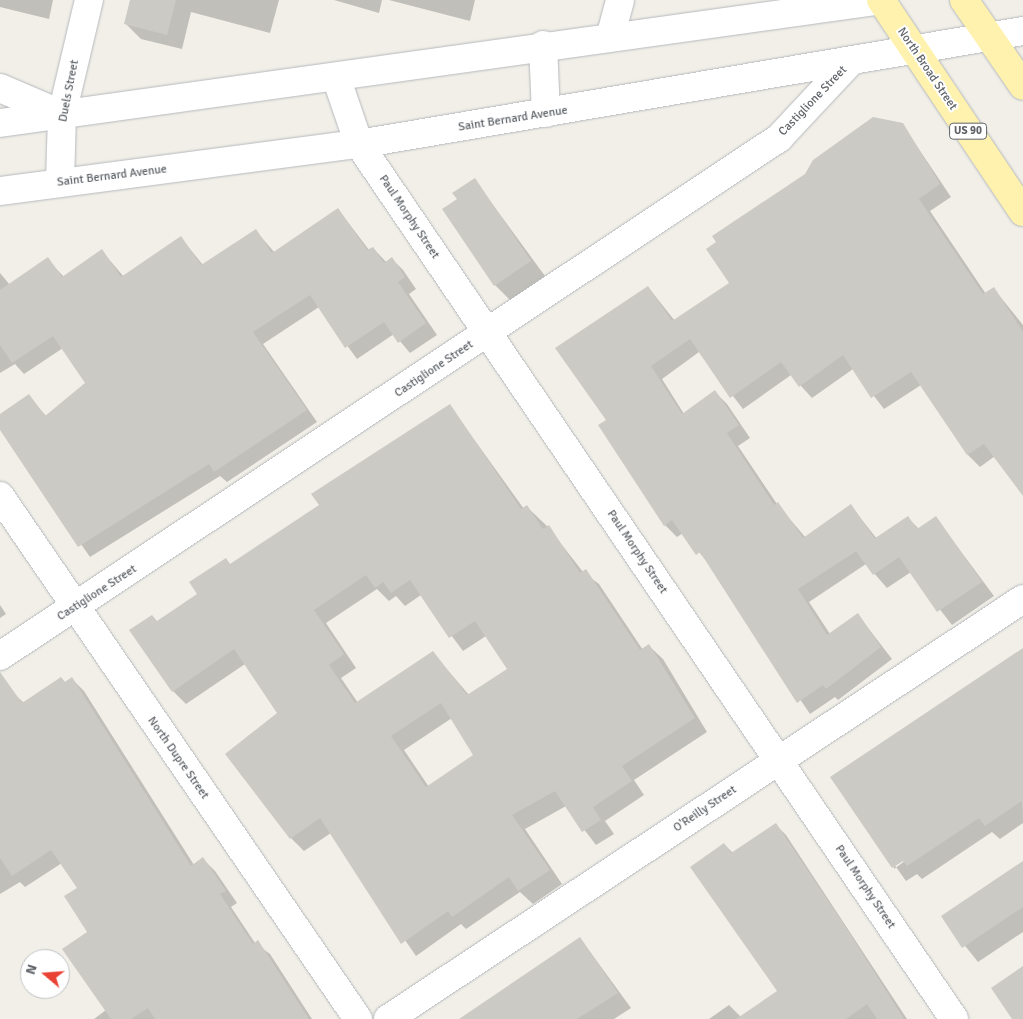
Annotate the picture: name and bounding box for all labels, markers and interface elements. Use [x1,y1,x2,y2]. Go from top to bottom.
street label: North Broad Street [894,25,960,113]
street label: Duels Street [56,59,82,123]
street label: Castiglione Street [776,63,850,139]
street label: Saint Bernard Avenue [457,103,569,135]
road number: US 90 [948,122,988,140]
street label: Saint Bernard Avenue [56,162,168,190]
street label: Paul Morphy Street [376,172,442,262]
street label: Castiglione Street [392,337,476,401]
street label: Paul Morphy Street [604,507,670,597]
street label: Castiglione Street [55,562,139,624]
street label: North Dupre Street [144,714,212,802]
street label: O'Reilly Street [671,783,739,835]
street label: Paul Morphy Street [832,842,898,932]
north arrow [20,949,70,999]
text: N [22,962,41,977]

